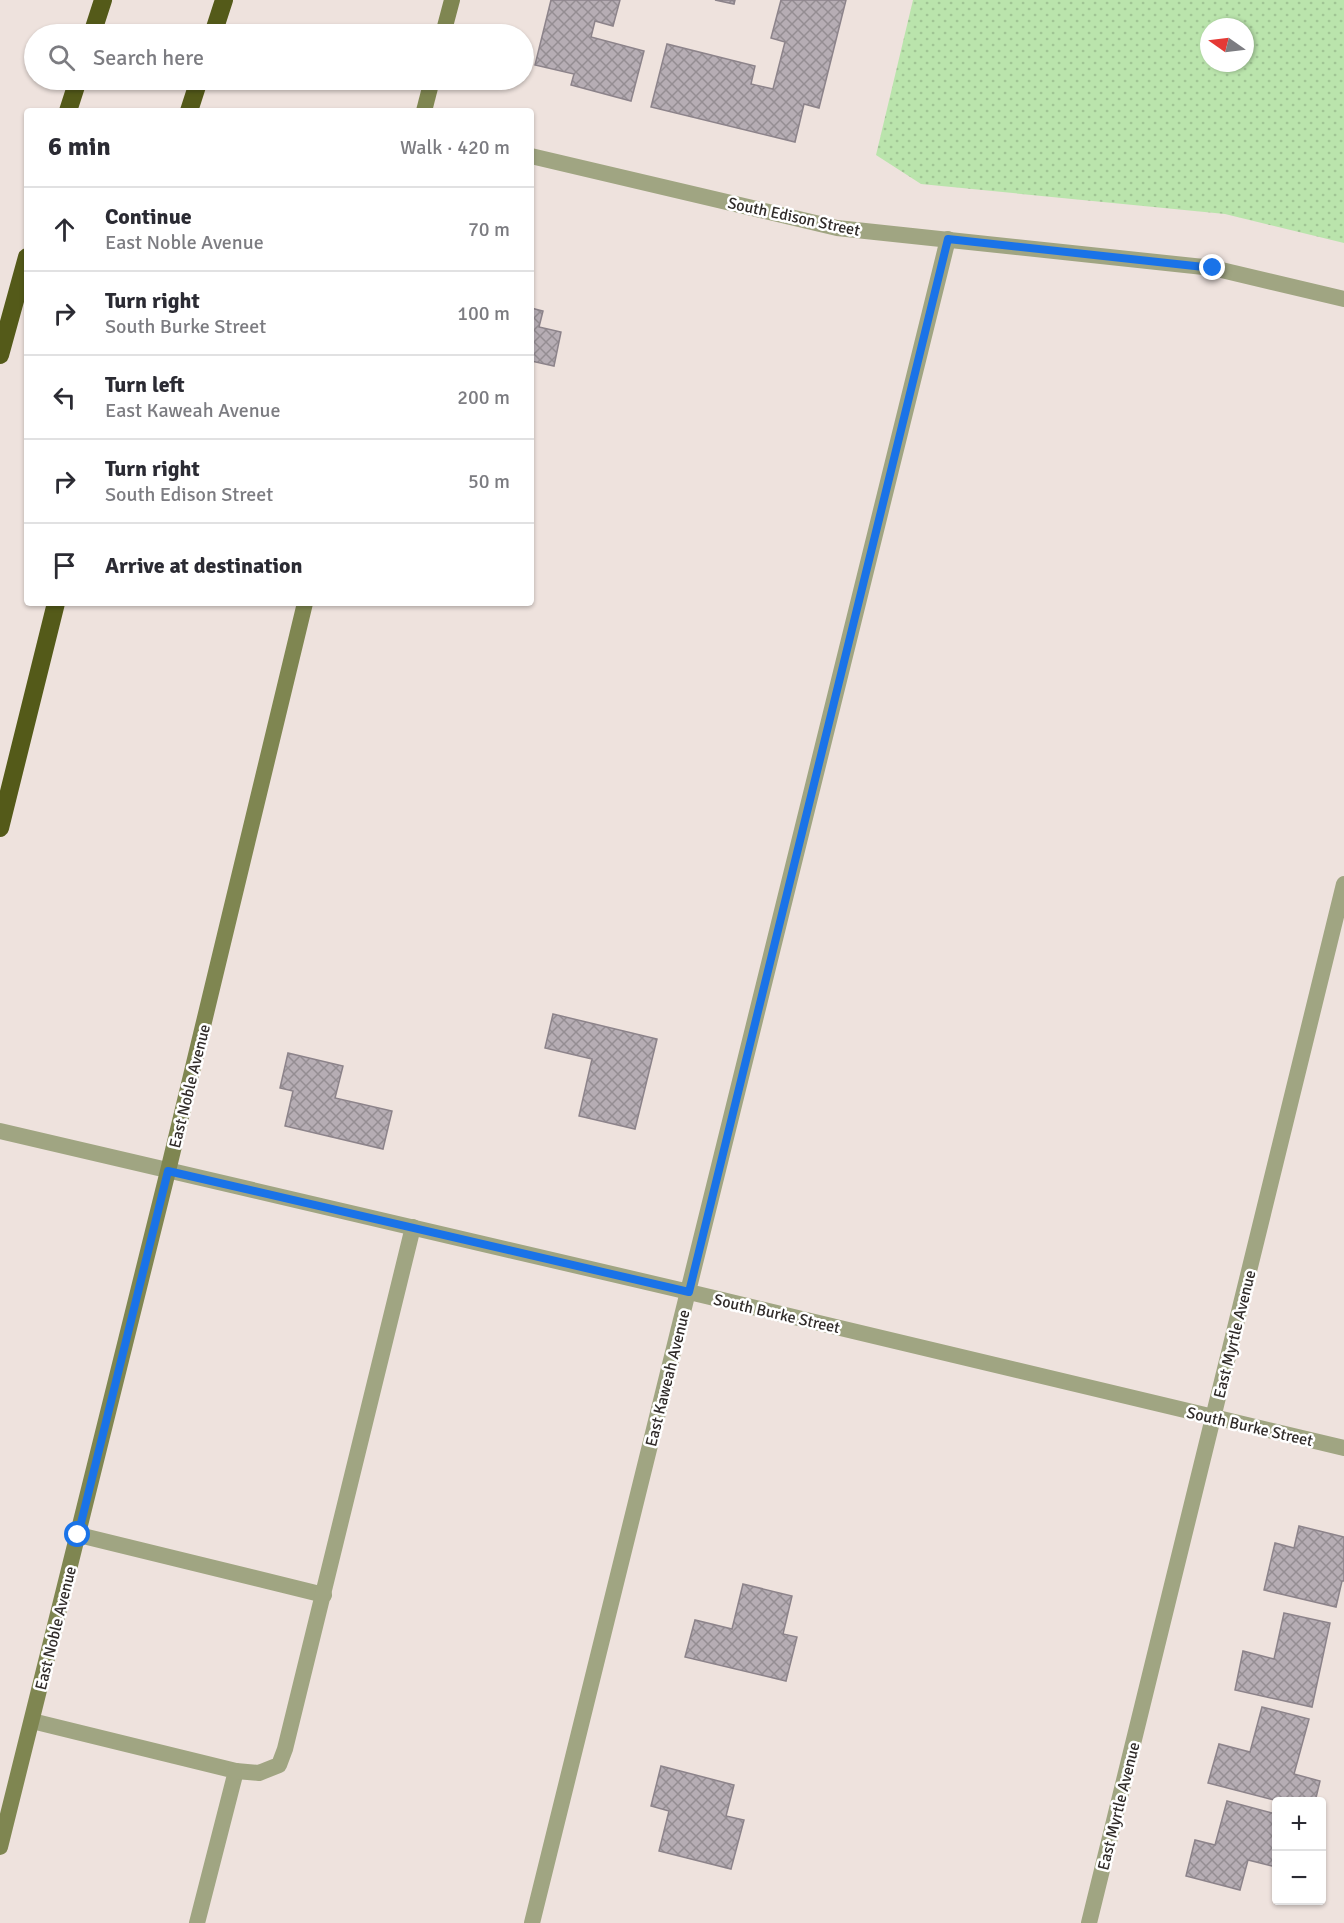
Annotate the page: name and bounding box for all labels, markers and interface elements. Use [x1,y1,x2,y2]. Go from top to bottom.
north arrow [1200,18,1254,72]
search box [24,24,534,90]
icon: search [45,41,78,74]
text: Search here [93,44,204,71]
text: 6 min [48,131,111,163]
text: Walk · 420 m [400,135,510,160]
street label: South Edison Street [726,193,862,241]
text: Continue [105,203,192,230]
icon: ahead [48,213,81,246]
text: 70 m [468,217,510,242]
text: East Noble Avenue [105,230,264,255]
route end [1199,254,1225,280]
text: Turn right [105,287,200,314]
icon: right [48,297,81,330]
text: 100 m [457,301,510,326]
text: South Burke Street [105,314,266,339]
text: Turn left [105,371,185,398]
icon: left [48,381,81,414]
text: 200 m [457,385,510,410]
text: East Kaweah Avenue [105,398,280,423]
text: Turn right [105,455,200,482]
icon: right [48,465,81,498]
text: 50 m [468,469,510,494]
text: South Edison Street [105,482,273,507]
icon: arrive [48,549,81,582]
text: Arrive at destination [105,552,302,579]
street label: East Noble Avenue [165,1022,215,1150]
street label: East Myrtle Avenue [1209,1268,1261,1400]
street label: South Burke Street [712,1290,842,1338]
street label: East Kaweah Avenue [641,1308,695,1449]
street label: South Burke Street [1185,1403,1315,1451]
route start [64,1521,90,1547]
street label: East Noble Avenue [31,1564,81,1692]
street label: East Myrtle Avenue [1093,1740,1145,1872]
map controls [1272,1797,1326,1905]
button: + [1272,1797,1326,1851]
button: − [1272,1851,1326,1905]

